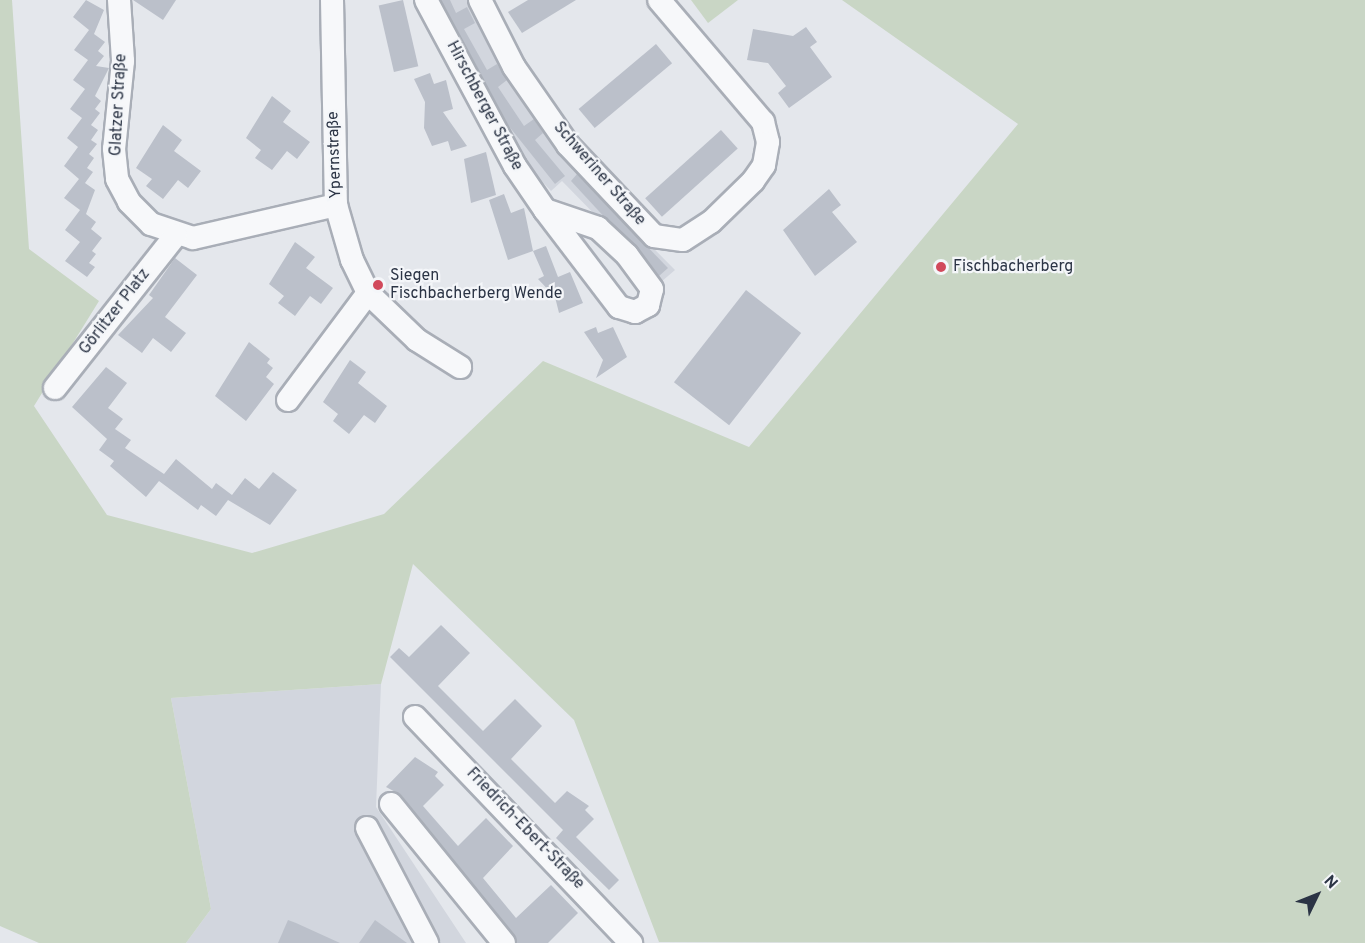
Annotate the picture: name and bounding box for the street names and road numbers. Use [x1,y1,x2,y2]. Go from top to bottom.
street label: Hirschberger Straße [442,38,526,174]
street label: Glatzer Straße [107,53,131,157]
street label: Ypernstraße [324,111,346,199]
street label: Schweriner Straße [549,118,649,230]
street label: Görlitzer Platz [76,265,154,359]
street label: Friedrich-Ebert-Straße [462,764,588,894]

